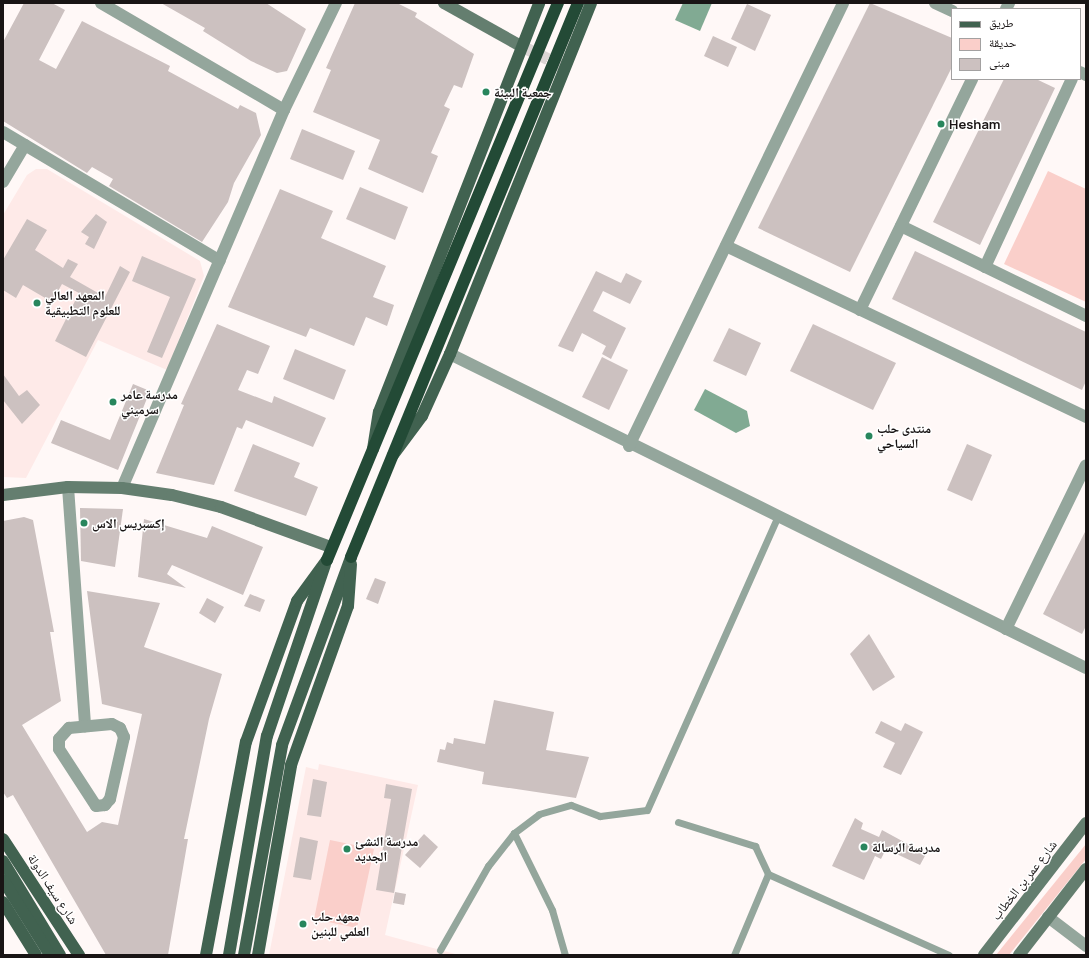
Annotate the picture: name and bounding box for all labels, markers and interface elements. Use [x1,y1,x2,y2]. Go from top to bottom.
legend [951,8,1081,80]
text: طريق [989,14,1014,31]
text: حديقة [989,34,1017,51]
text: مبنى [989,54,1010,71]
place label: جمعية البيئة [494,84,552,100]
marker: جمعية البيئة [481,87,491,97]
place label: Hesham [949,116,1001,132]
marker: Hesham [936,119,946,129]
place label: المعهد العالي للعلوم التطبيقية [45,288,120,319]
marker: المعهد العالي للعلوم التطبيقية [32,298,42,308]
place label: مدرسة عامر سرميني [121,387,178,418]
marker: مدرسة عامر سرميني [108,397,118,407]
place label: منتدى حلب السياحي [877,421,931,452]
marker: منتدى حلب السياحي [864,431,874,441]
place label: إكسبريس الاس [92,515,165,531]
marker: إكسبريس الاس [79,518,89,528]
place label: مدرسة النشئ الجديد [355,834,418,865]
street label: شارع عمر بن الخطاب [988,837,1060,923]
place label: مدرسة الرسالة [872,839,940,855]
marker: مدرسة الرسالة [859,842,869,852]
marker: مدرسة النشئ الجديد [342,844,352,854]
street label: شارع سيف الدولة [25,851,81,927]
place label: معهد حلب العلمي للبنين [311,909,370,940]
marker: معهد حلب العلمي للبنين [298,919,308,929]

